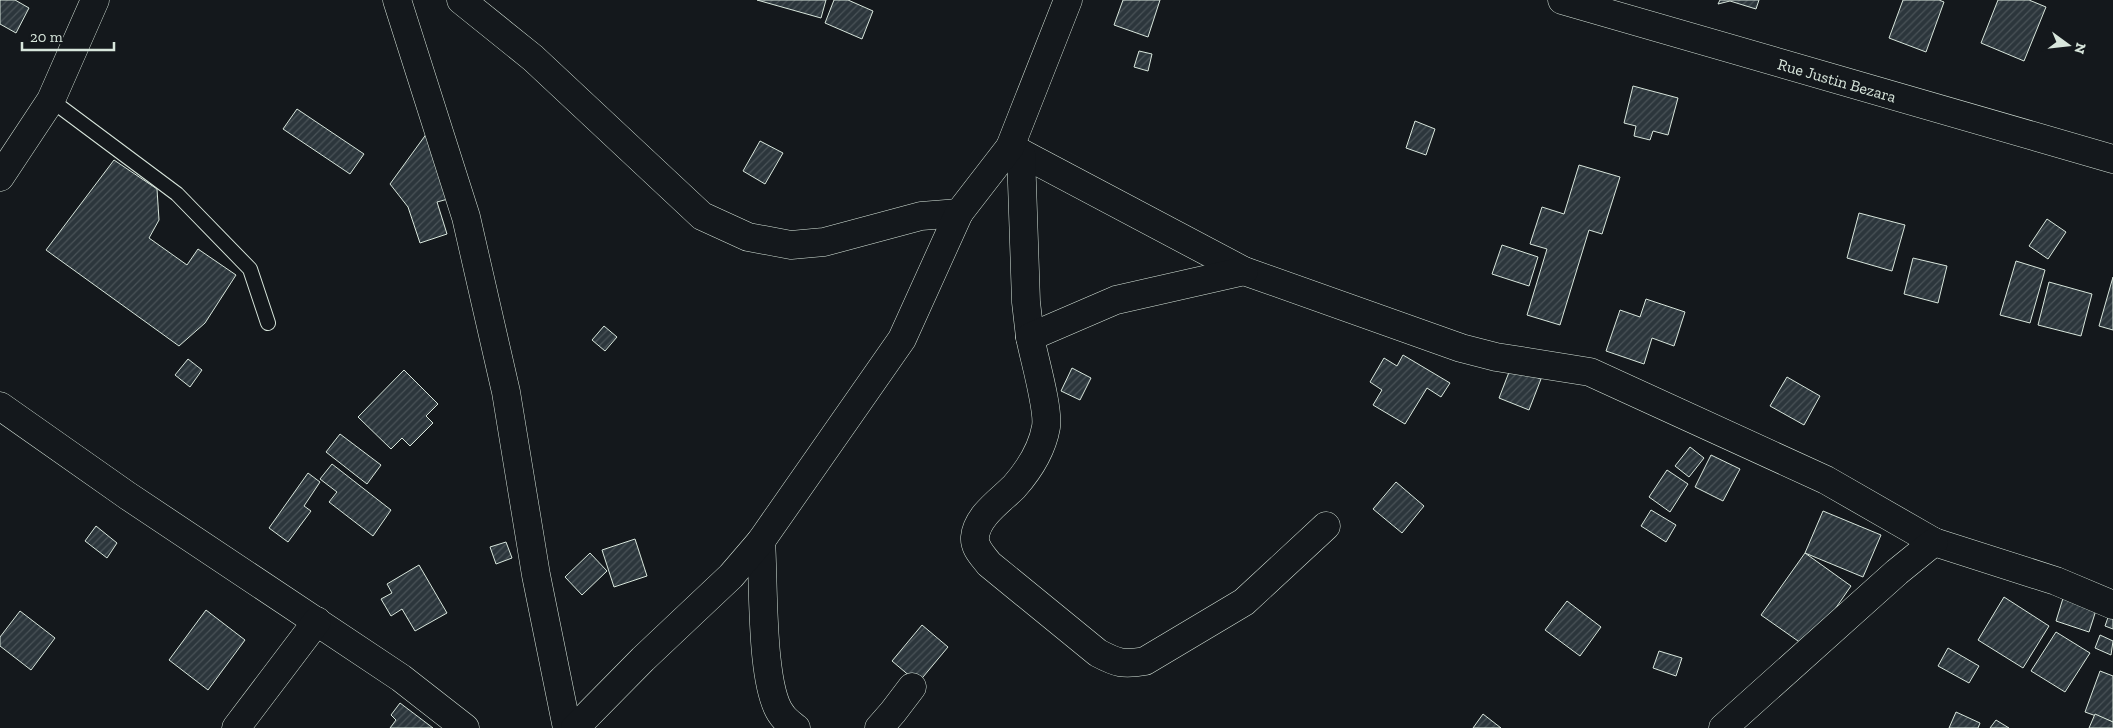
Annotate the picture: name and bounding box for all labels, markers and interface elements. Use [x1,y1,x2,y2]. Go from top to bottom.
scale bar [22,20,115,52]
north arrow [2043,20,2093,70]
text: 20 m [30,28,63,46]
text: N [2070,41,2090,56]
street label: Rue Justin Bezara [1775,54,1899,107]

